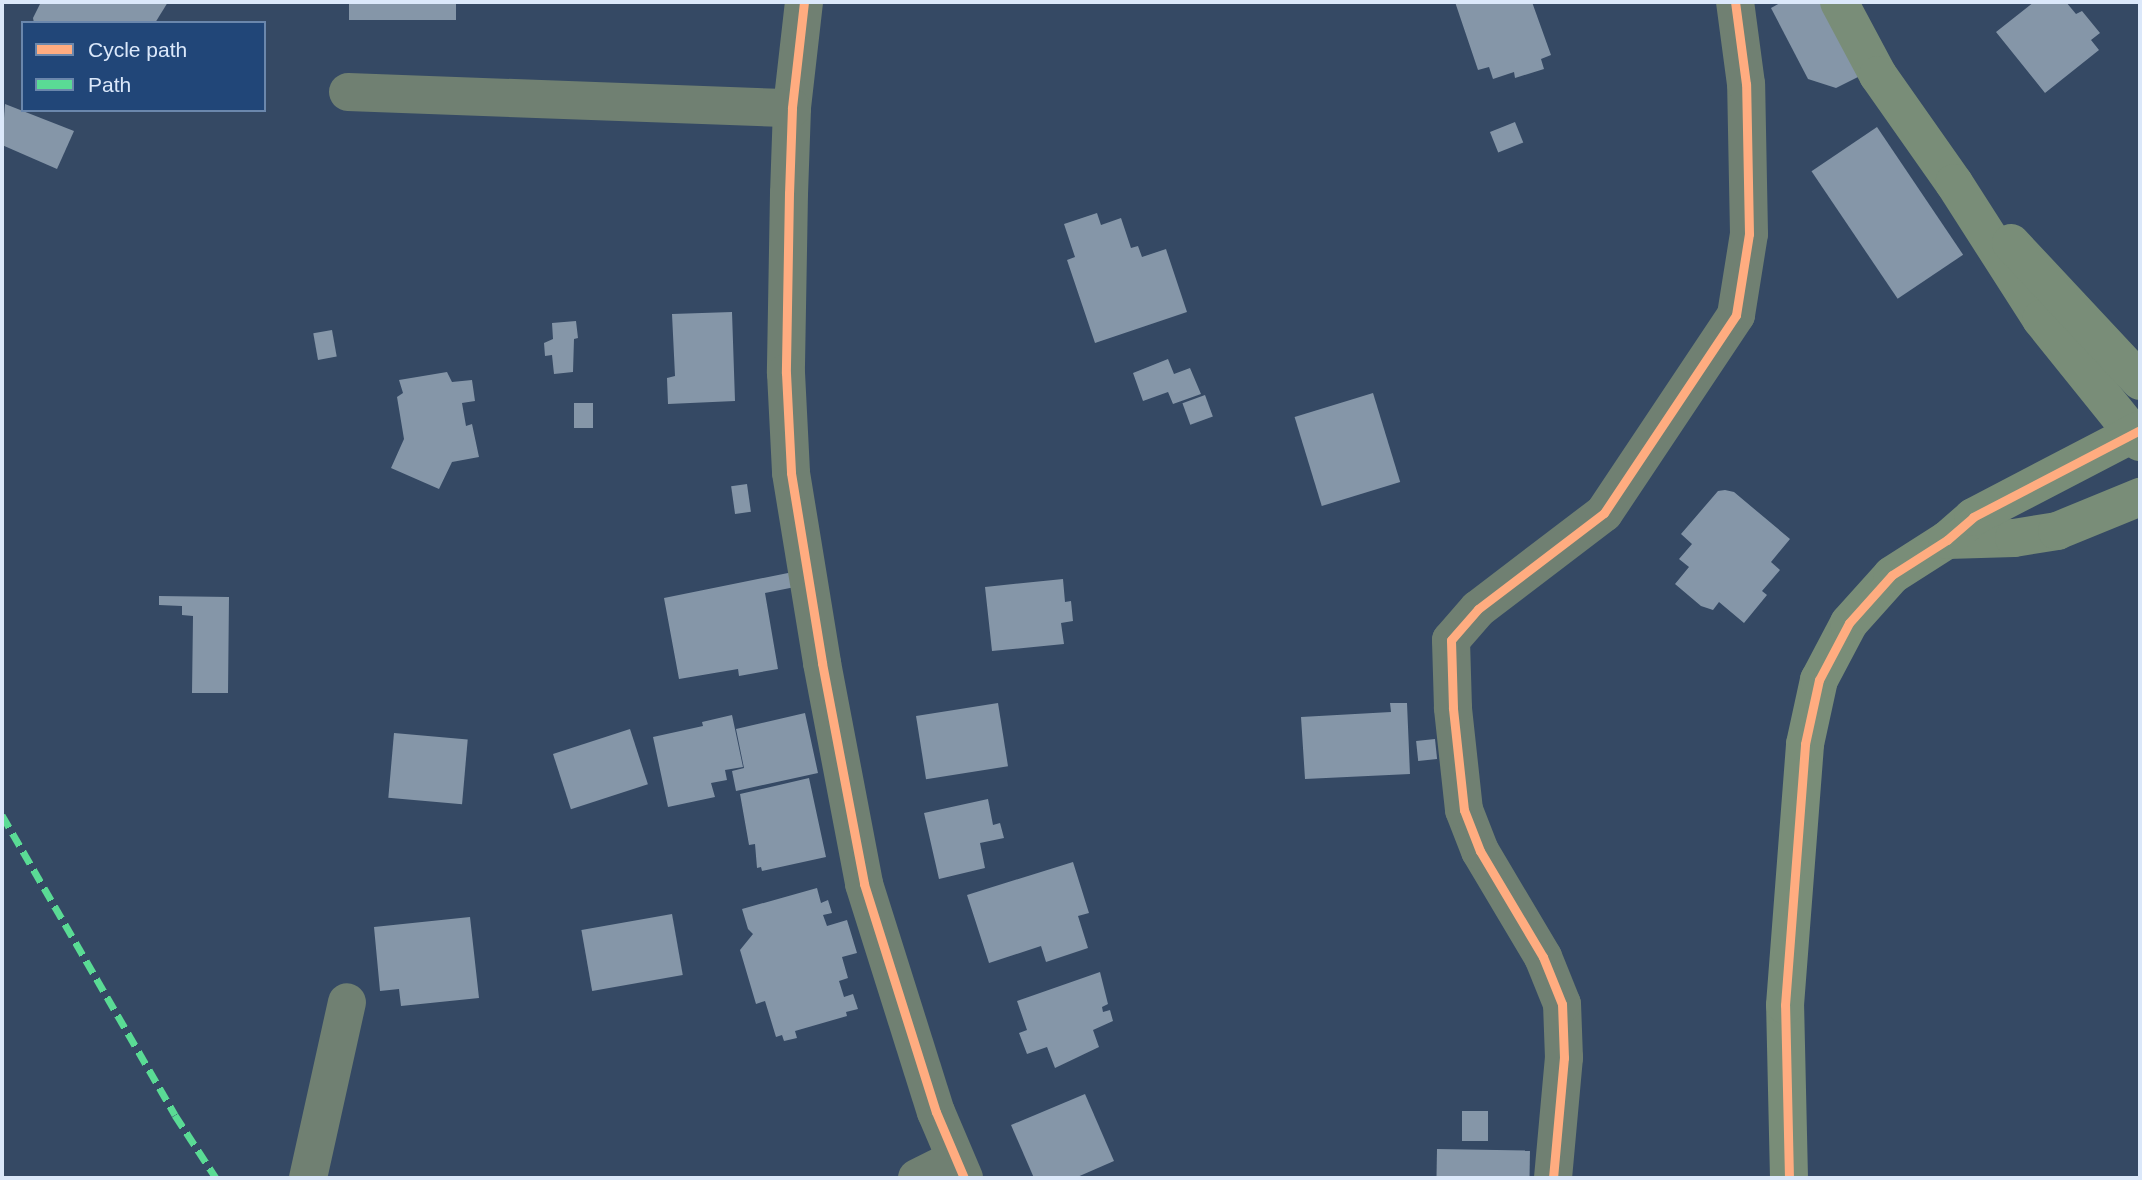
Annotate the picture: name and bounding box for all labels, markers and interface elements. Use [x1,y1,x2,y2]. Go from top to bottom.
legend [21,21,266,112]
text: Cycle path [88,38,187,61]
text: Path [88,73,131,96]

